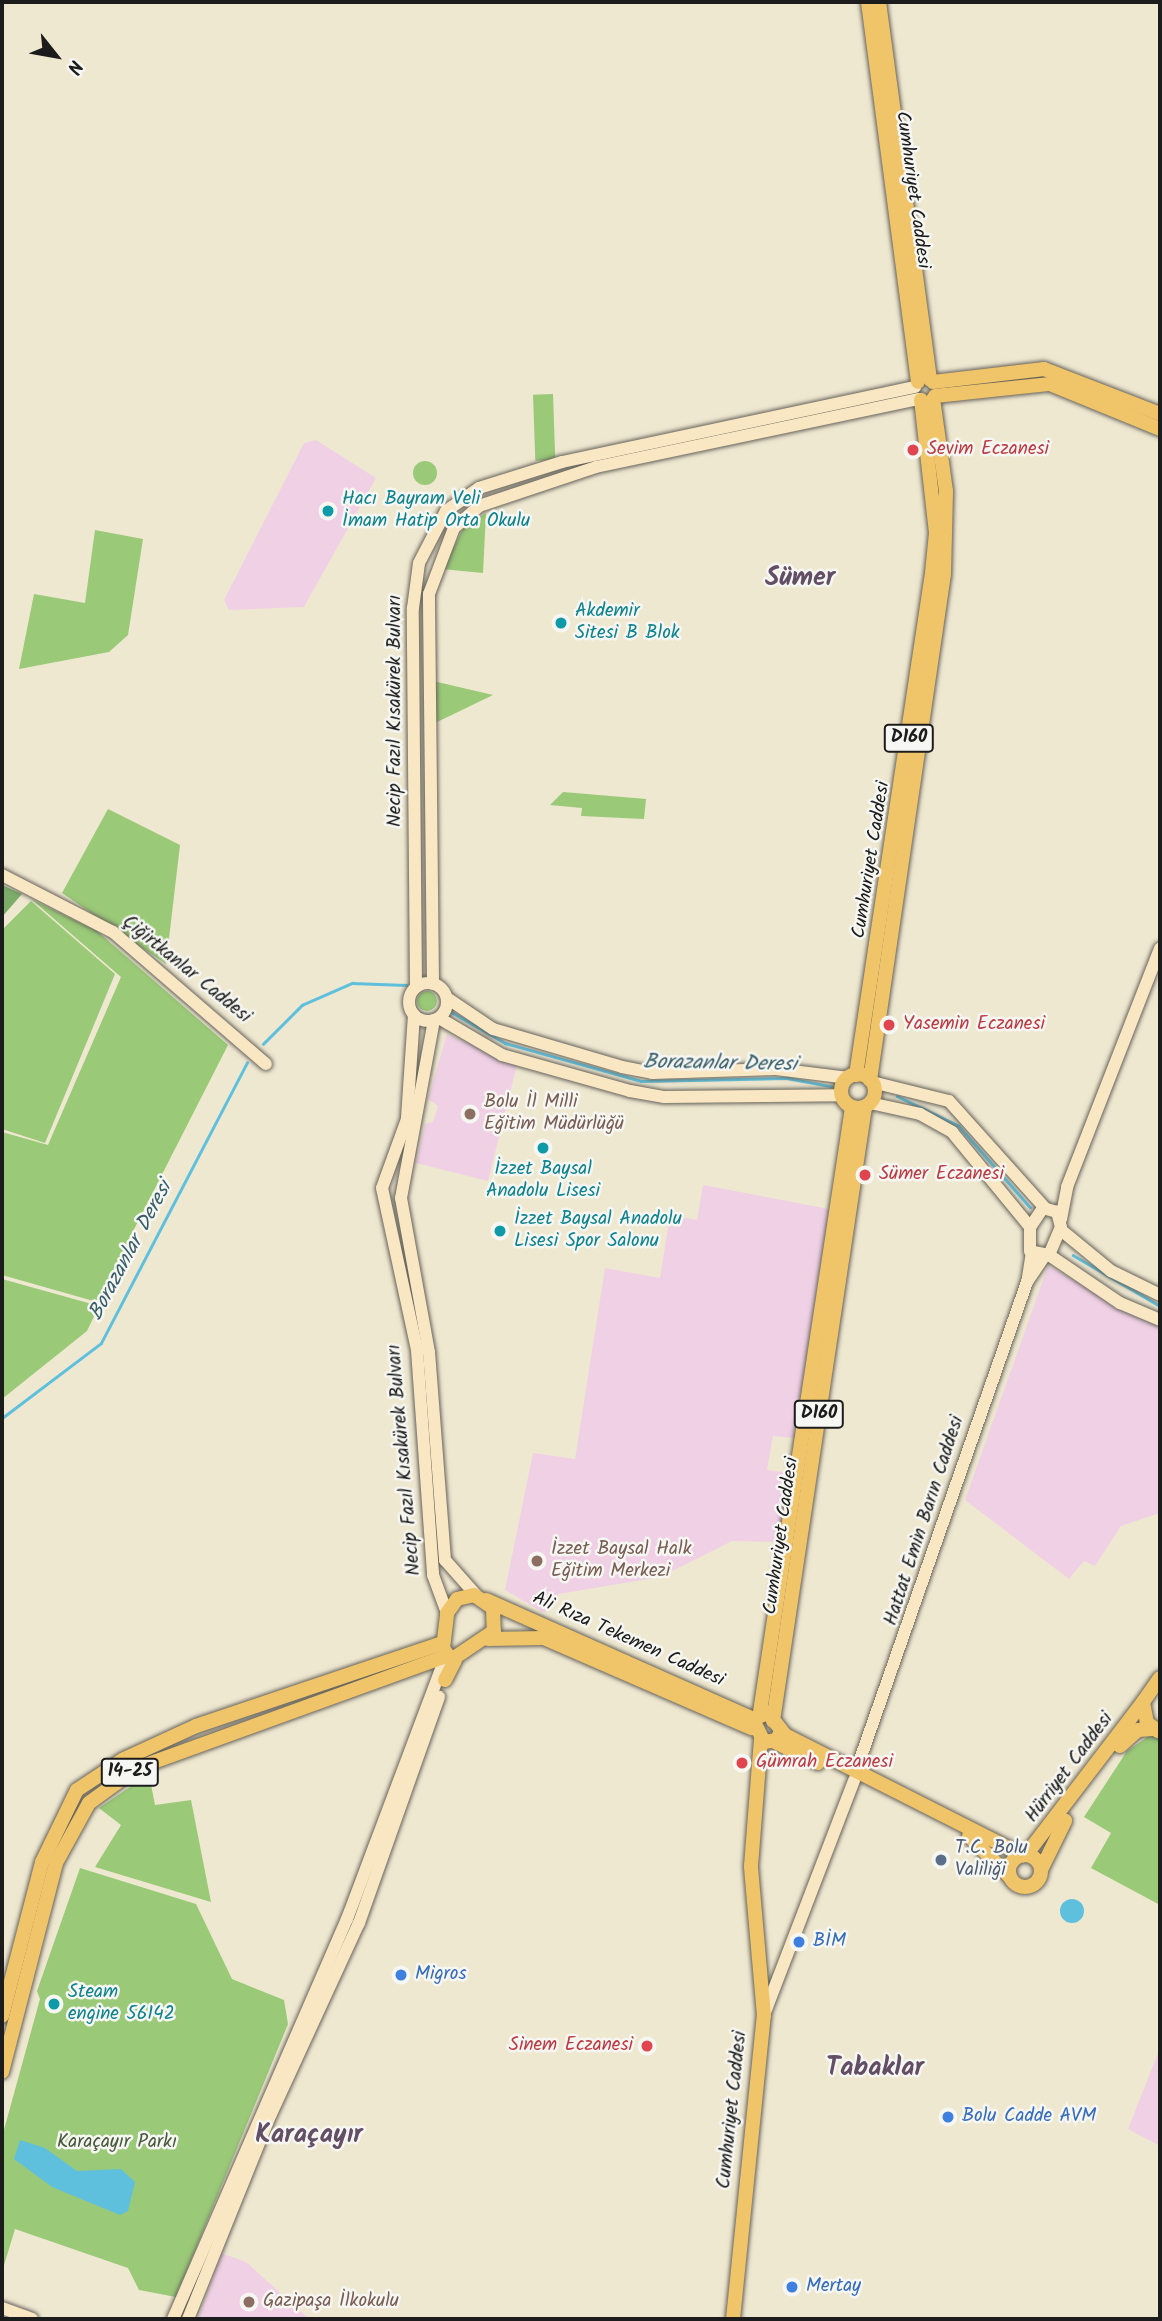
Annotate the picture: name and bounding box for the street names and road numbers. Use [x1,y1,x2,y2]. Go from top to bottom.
street label: Cumhuriyet Caddesi [890,110,934,270]
street label: Necip Fazıl Kısakürek Bulvarı [385,595,407,827]
road number: D160 [883,724,935,752]
street label: Cumhuriyet Caddesi [848,780,896,940]
street label: Çiğirtkanlar Caddesi [117,911,255,1029]
street label: Necip Fazıl Kısakürek Bulvarı [384,1343,426,1577]
road number: D160 [793,1400,845,1428]
street label: Hattat Emin Barın Caddesi [880,1413,970,1629]
street label: Cumhuriyet Caddesi [760,1456,804,1616]
street label: Ali Rıza Tekemen Caddesi [529,1587,727,1693]
street label: Hürriyet Caddesi [1021,1709,1119,1827]
road number: 14-25 [100,1758,160,1786]
street label: Cumhuriyet Caddesi [713,2030,753,2190]

